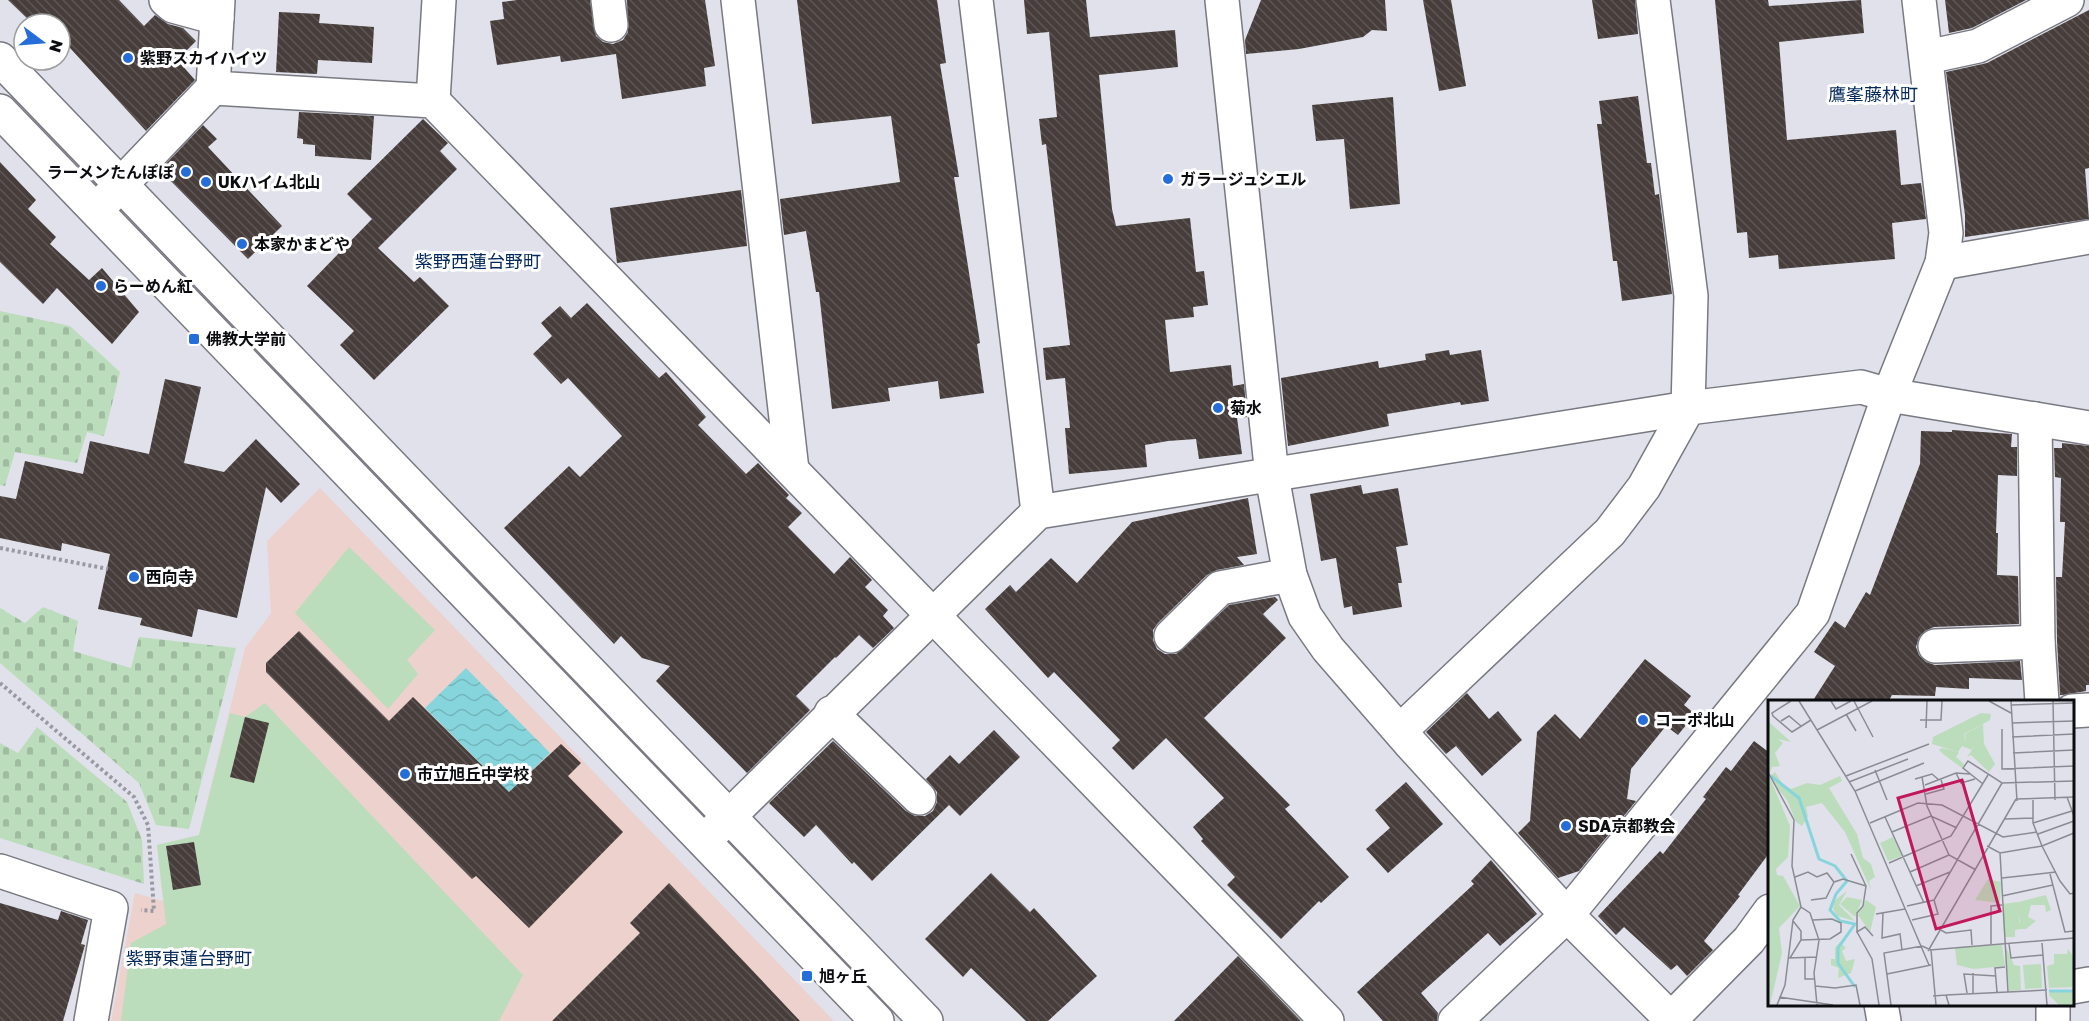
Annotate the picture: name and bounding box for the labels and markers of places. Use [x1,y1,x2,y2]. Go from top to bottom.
place label: 紫野スカイハイツ [140,48,267,68]
marker: 紫野スカイハイツ [121,51,135,65]
place label: ラーメンたんぽぽ [47,162,174,182]
marker: ラーメンたんぽぽ [179,165,193,179]
place label: ガラージュシエル [1180,169,1307,189]
place label: UKハイム北山 [218,172,321,192]
marker: ガラージュシエル [1161,172,1175,186]
marker: UKハイム北山 [199,175,213,189]
place label: 本家かまどや [254,234,350,254]
marker: 本家かまどや [235,237,249,251]
place label: らーめん紅 [113,276,193,296]
marker: らーめん紅 [94,279,108,293]
place label: 佛教大学前 [206,329,286,349]
marker: 佛教大学前 [187,332,201,346]
place label: 菊水 [1230,398,1262,418]
marker: 菊水 [1211,401,1225,415]
place label: 西向寺 [146,567,194,587]
marker: 西向寺 [127,570,141,584]
place label: コーポ北山 [1655,710,1735,730]
marker: コーポ北山 [1636,713,1650,727]
place label: 市立旭丘中学校 [417,764,529,784]
marker: 市立旭丘中学校 [398,767,412,781]
place label: SDA京都教会 [1578,816,1675,836]
marker: SDA京都教会 [1559,819,1573,833]
place label: 旭ヶ丘 [819,966,867,986]
marker: 旭ヶ丘 [800,969,814,983]

